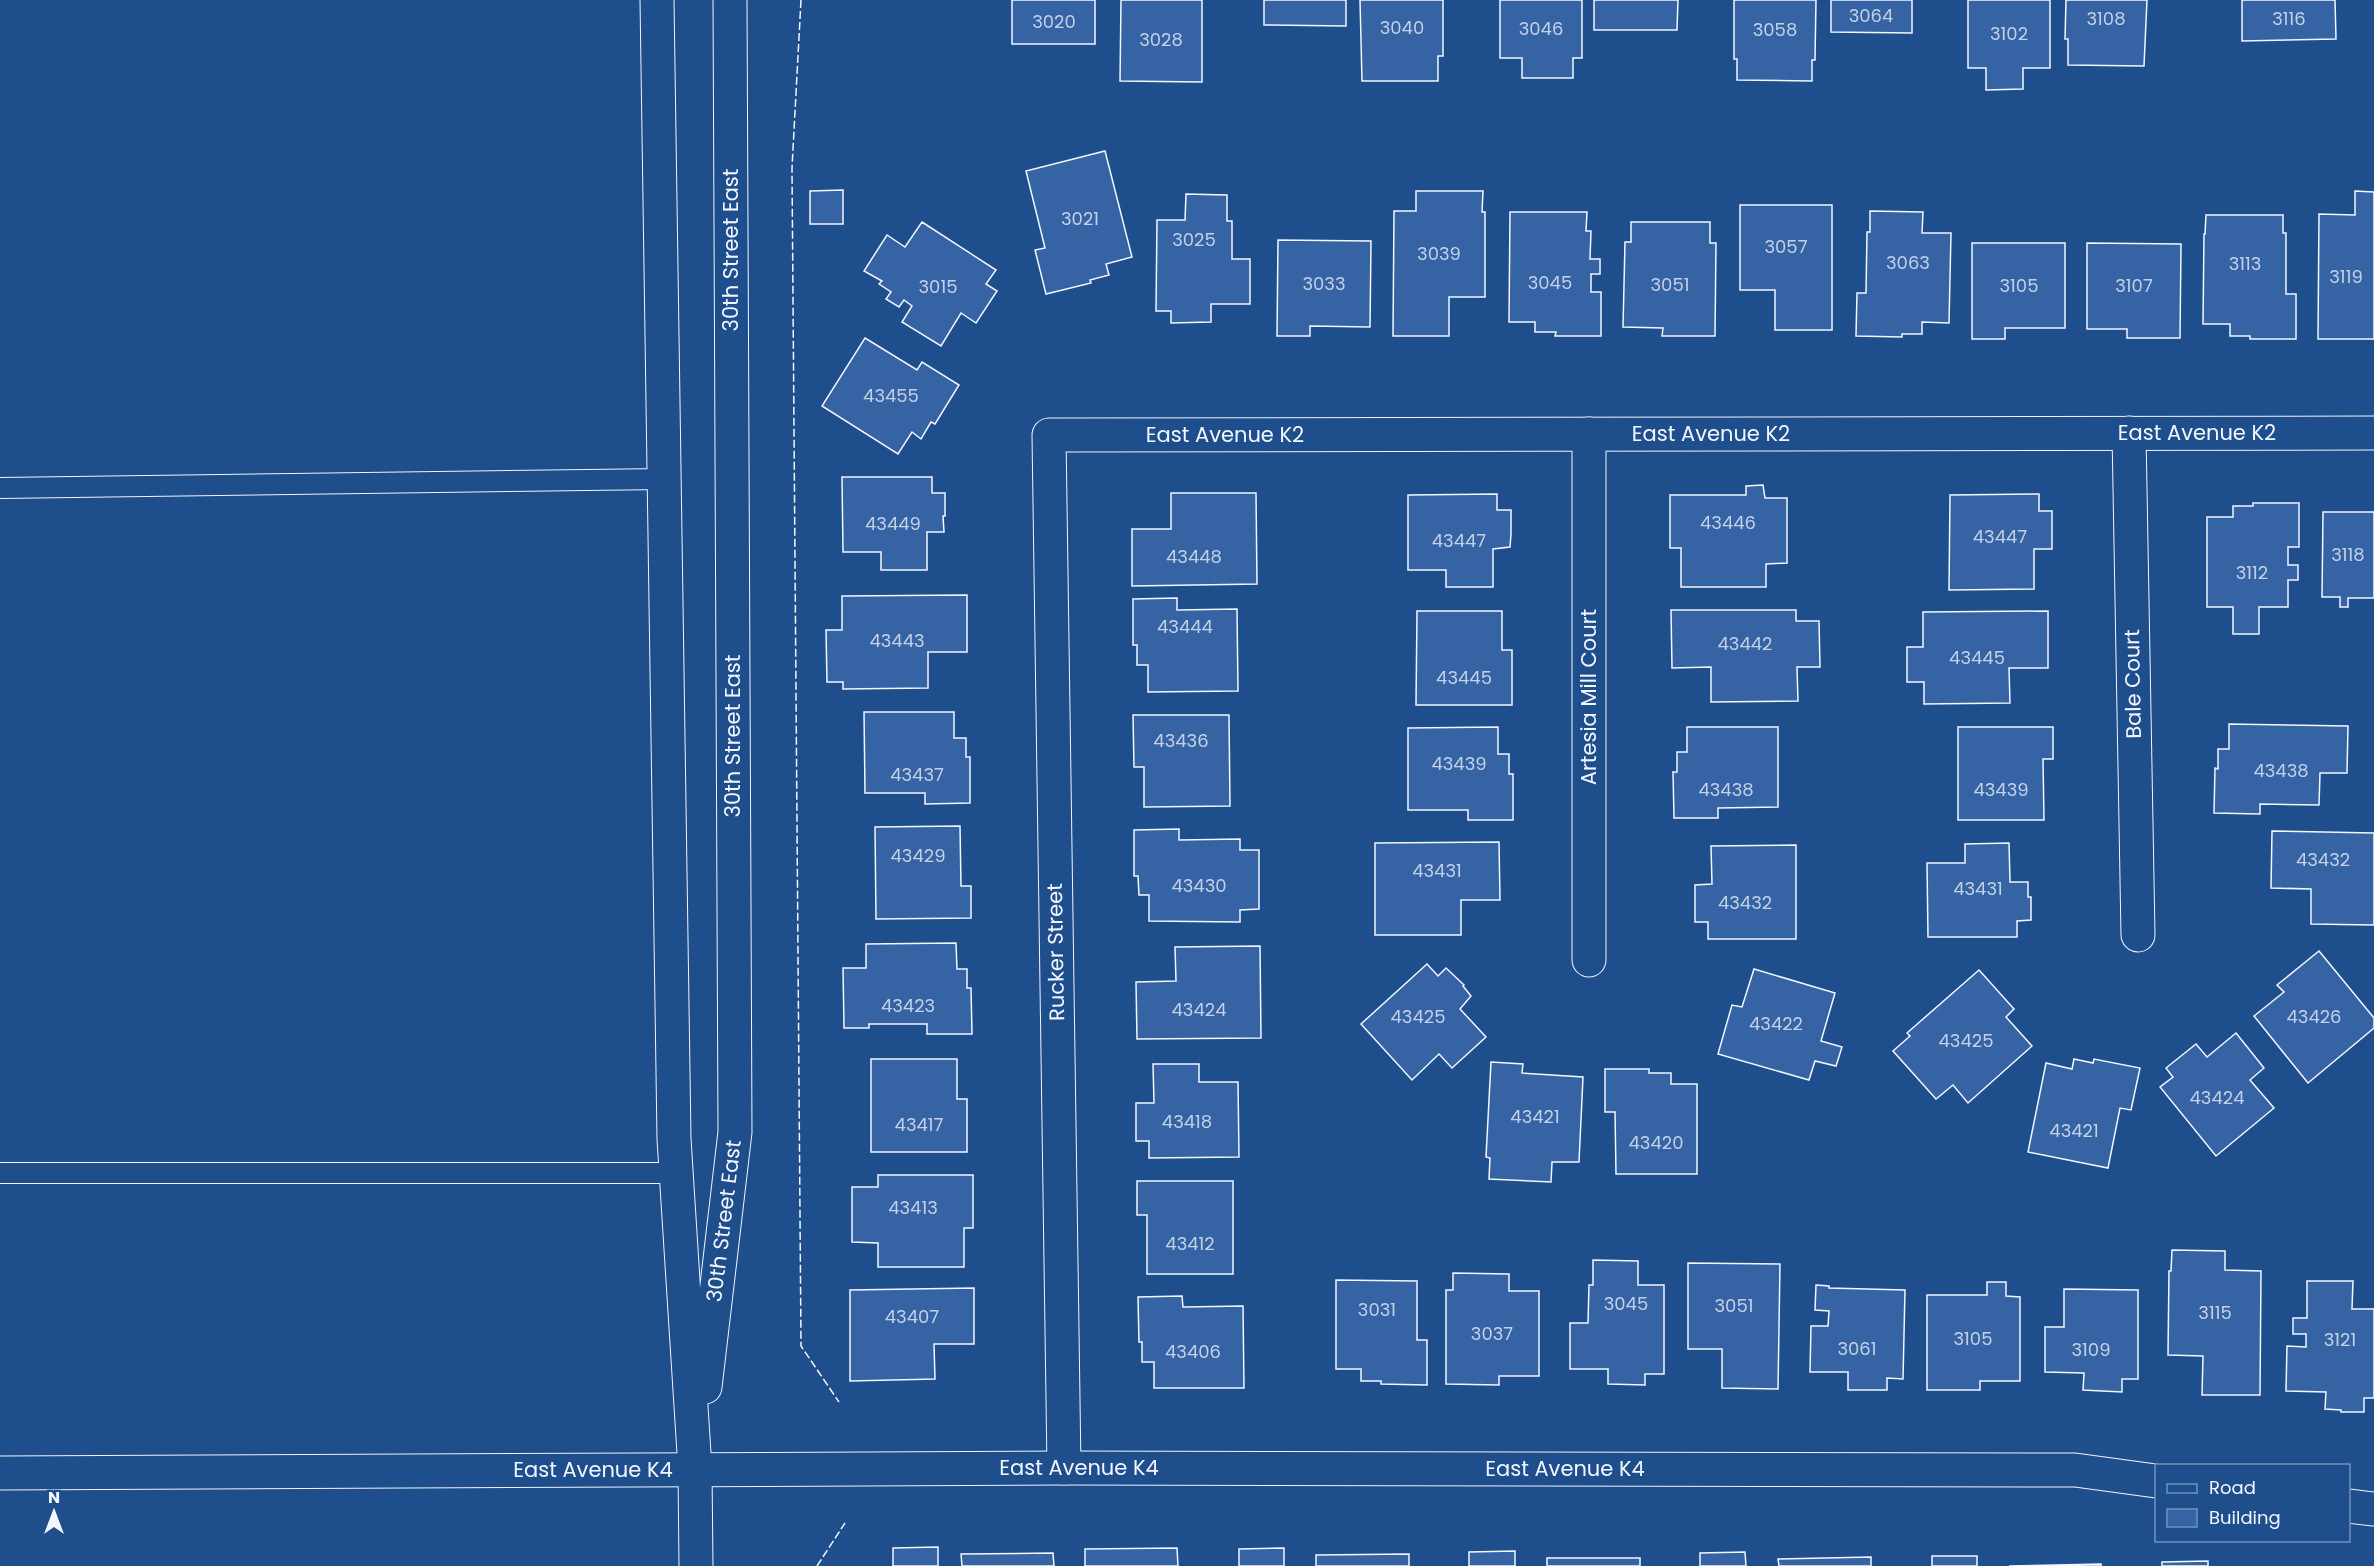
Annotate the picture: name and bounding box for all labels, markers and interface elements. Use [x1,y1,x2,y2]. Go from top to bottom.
house number: 3064 [1849,3,1893,28]
house number: 3108 [2086,6,2126,31]
house number: 3116 [2272,6,2306,31]
house number: 3020 [1032,9,1076,34]
house number: 3040 [1380,15,1424,40]
house number: 3046 [1519,16,1563,41]
house number: 3058 [1753,17,1797,42]
house number: 3102 [1990,21,2028,46]
house number: 3028 [1139,27,1183,52]
street label: 30th Street East [716,169,745,331]
house number: 3021 [1061,206,1099,231]
house number: 3025 [1172,227,1216,252]
house number: 3057 [1764,234,1808,259]
house number: 3039 [1417,241,1461,266]
house number: 3063 [1886,250,1930,275]
house number: 3113 [2229,251,2261,276]
house number: 3119 [2329,264,2363,289]
house number: 3045 [1528,270,1572,295]
house number: 3033 [1302,271,1346,296]
house number: 3051 [1651,272,1689,297]
house number: 3105 [2000,273,2038,298]
house number: 3107 [2115,273,2153,298]
house number: 3015 [919,274,957,299]
house number: 43455 [863,383,919,408]
street label: East Avenue K2 [2118,418,2276,447]
street label: East Avenue K2 [1632,419,1790,448]
street label: East Avenue K2 [1146,420,1304,449]
house number: 43446 [1700,510,1756,535]
house number: 43449 [865,511,921,536]
house number: 43447 [1973,524,2027,549]
house number: 43447 [1432,528,1486,553]
house number: 3118 [2331,542,2365,567]
house number: 43448 [1166,544,1222,569]
house number: 3112 [2236,560,2268,585]
street label: Artesia Mill Court [1574,609,1603,785]
house number: 43444 [1157,614,1213,639]
house number: 43443 [869,628,925,653]
street label: Bale Court [2117,629,2148,739]
house number: 43442 [1718,631,1772,656]
house number: 43445 [1949,645,2005,670]
street label: 30th Street East [718,655,747,817]
house number: 43445 [1436,665,1492,690]
house number: 43436 [1153,728,1209,753]
house number: 43439 [1431,751,1487,776]
house number: 43438 [2253,758,2309,783]
house number: 43437 [890,762,944,787]
house number: 43438 [1698,777,1754,802]
house number: 43439 [1973,777,2029,802]
house number: 43429 [891,843,945,868]
house number: 43432 [2296,847,2350,872]
house number: 43431 [1412,858,1462,883]
house number: 43430 [1171,873,1227,898]
house number: 43431 [1953,876,2003,901]
street label: Rucker Street [1040,883,1071,1021]
house number: 43432 [1718,890,1772,915]
house number: 43423 [881,993,935,1018]
house number: 43424 [1172,997,1226,1022]
house number: 43425 [1391,1004,1445,1029]
house number: 43426 [2286,1004,2342,1029]
house number: 43422 [1749,1011,1803,1036]
house number: 43425 [1939,1028,1993,1053]
house number: 43424 [2190,1085,2244,1110]
house number: 43421 [1510,1104,1560,1129]
house number: 43418 [1162,1109,1212,1134]
house number: 43417 [895,1112,944,1137]
house number: 43421 [2049,1118,2099,1143]
house number: 43420 [1629,1130,1683,1155]
street label: 30th Street East [699,1138,748,1304]
house number: 43413 [888,1195,938,1220]
house number: 43412 [1165,1231,1215,1256]
house number: 3045 [1604,1291,1648,1316]
house number: 3051 [1715,1293,1753,1318]
house number: 3031 [1358,1297,1396,1322]
house number: 3115 [2198,1300,2232,1325]
house number: 43407 [885,1304,939,1329]
house number: 3037 [1471,1321,1513,1346]
house number: 3105 [1954,1326,1992,1351]
house number: 3121 [2324,1327,2356,1352]
house number: 3061 [1837,1336,1877,1361]
house number: 3109 [2071,1337,2111,1362]
house number: 43406 [1165,1339,1221,1364]
street label: East Avenue K4 [999,1453,1159,1482]
street label: East Avenue K4 [1485,1454,1645,1483]
street label: East Avenue K4 [513,1455,673,1484]
legend [2155,1464,2350,1542]
text: Road [2209,1475,2256,1500]
north arrow [24,1482,84,1542]
text: N [48,1486,60,1509]
text: Building [2209,1505,2281,1530]

